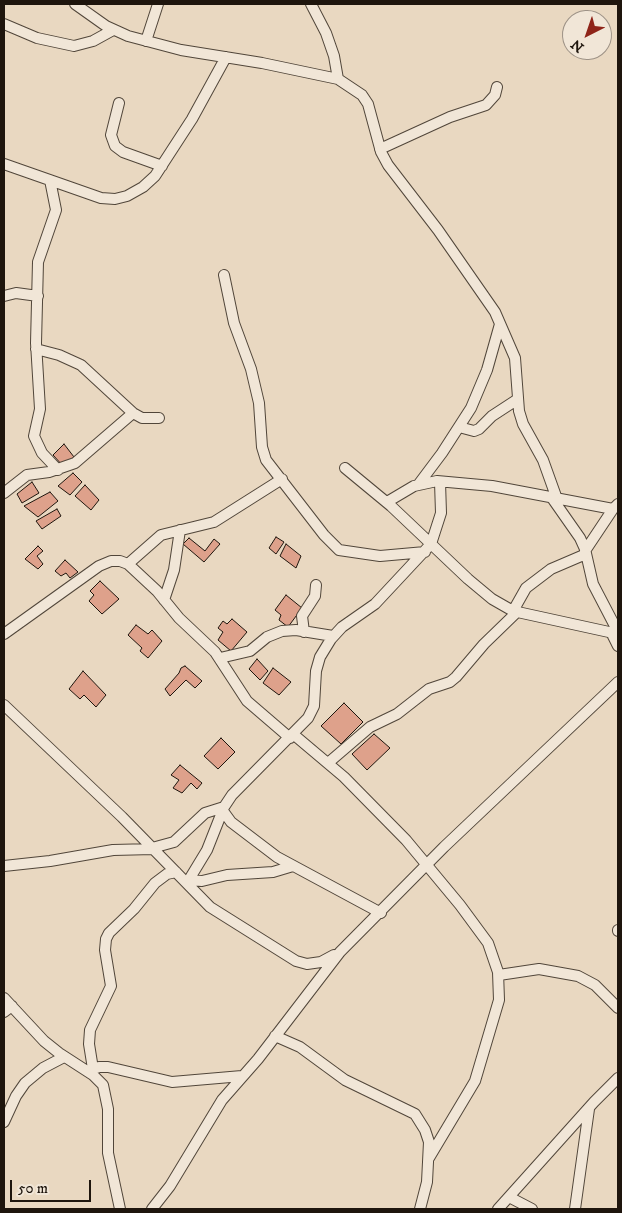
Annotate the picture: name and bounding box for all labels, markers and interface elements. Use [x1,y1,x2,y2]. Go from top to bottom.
north arrow [562,10,612,60]
text: N [568,35,588,56]
scale bar [12,1170,94,1202]
text: 50 m [18,1179,48,1198]

